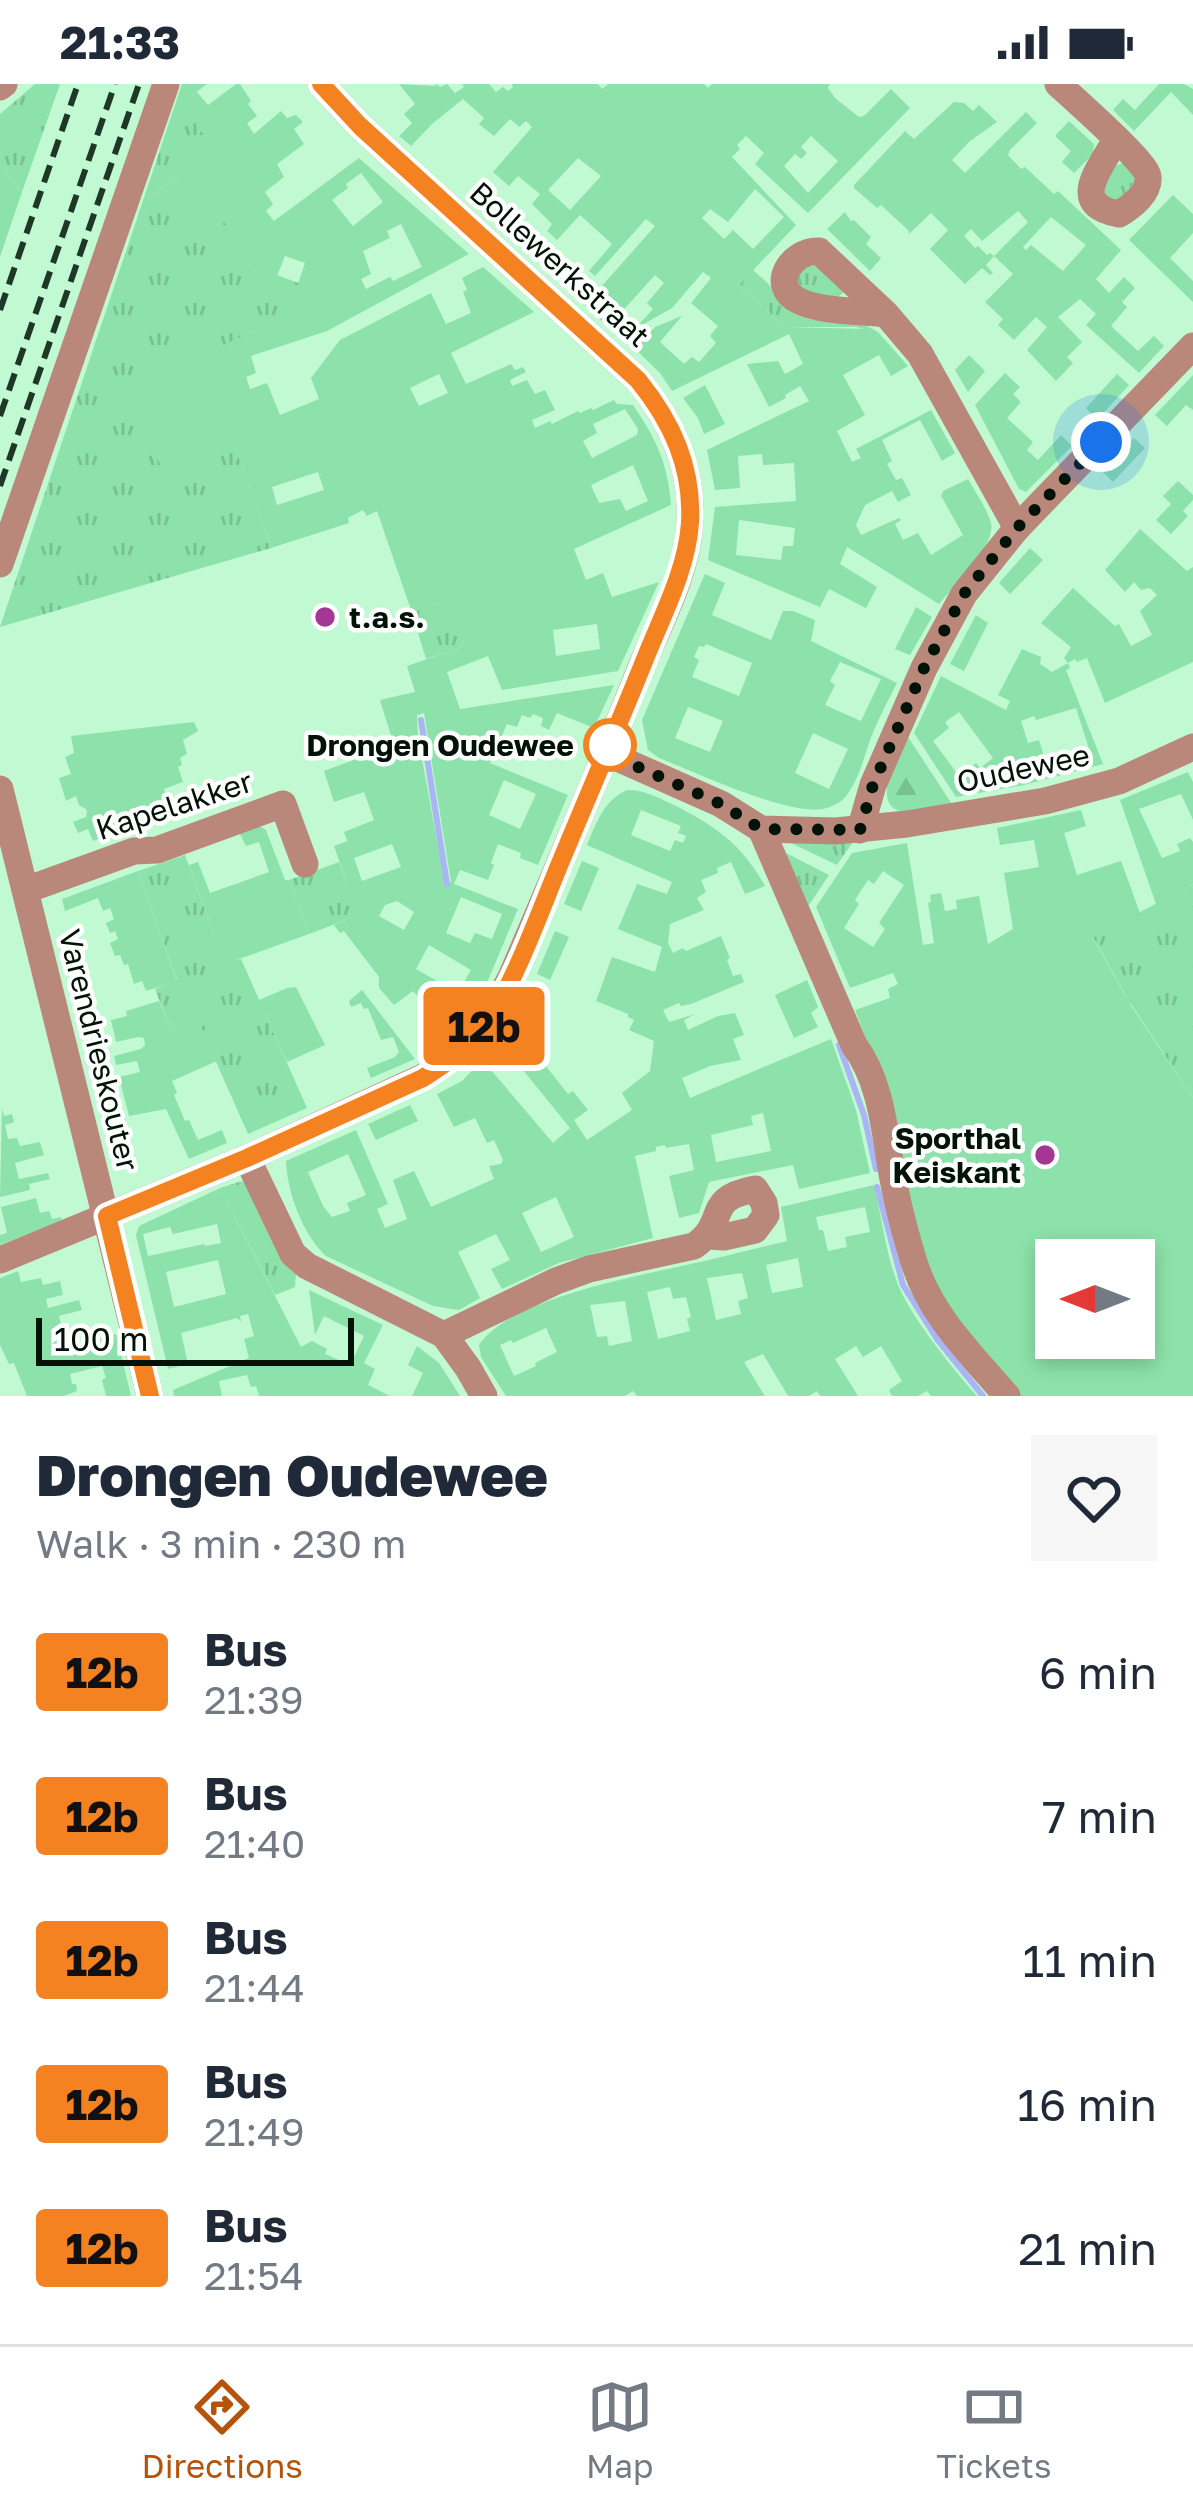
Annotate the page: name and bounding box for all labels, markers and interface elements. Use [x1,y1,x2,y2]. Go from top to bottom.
text: 21:33 [60,15,180,69]
street label: Bollewerkstraat [463,174,657,354]
your location [1071,412,1131,472]
place label: t.a.s. [349,599,425,635]
marker: t.a.s. [312,604,338,630]
marker: Drongen Oudewee [585,720,635,770]
place label: Drongen Oudewee [306,727,574,763]
street label: Oudewee [953,736,1093,800]
street label: Kapelakker [91,763,257,847]
street label: Varendrieskouter [52,926,146,1175]
line badge: 12b [415,987,553,1065]
text: 12b [447,1001,521,1051]
place label: Sporthal Keiskant [892,1120,1021,1190]
marker: Sporthal Keiskant [1032,1142,1058,1168]
north arrow [1035,1239,1155,1359]
map controls [1035,1239,1155,1359]
scale bar [36,1312,354,1365]
text: 100 m [54,1319,148,1358]
button: heart [1031,1435,1157,1561]
text: Drongen Oudewee [36,1440,548,1509]
text: Walk · 3 min · 230 m [36,1520,406,1567]
text: Bus [204,1622,288,1676]
text: 6 min [1039,1645,1157,1699]
text: 12b [65,1647,139,1697]
text: 21:39 [204,1676,304,1723]
text: Bus [204,1766,288,1820]
text: 7 min [1042,1789,1157,1843]
text: 12b [65,1791,139,1841]
text: 21:40 [204,1820,305,1867]
text: Bus [204,1910,288,1964]
text: 11 min [1023,1933,1157,1987]
text: 12b [65,1935,139,1985]
text: 21:44 [204,1964,305,2011]
text: Bus [204,2054,288,2108]
text: 16 min [1017,2077,1157,2131]
text: 12b [65,2079,139,2129]
text: 21:49 [204,2108,305,2155]
text: Bus [204,2198,288,2252]
text: 21 min [1018,2221,1157,2275]
text: 12b [65,2223,139,2273]
text: 21:54 [204,2252,304,2299]
tab: Directions [142,2374,303,2485]
tab: Map [586,2374,653,2485]
tab: Tickets [936,2374,1051,2485]

